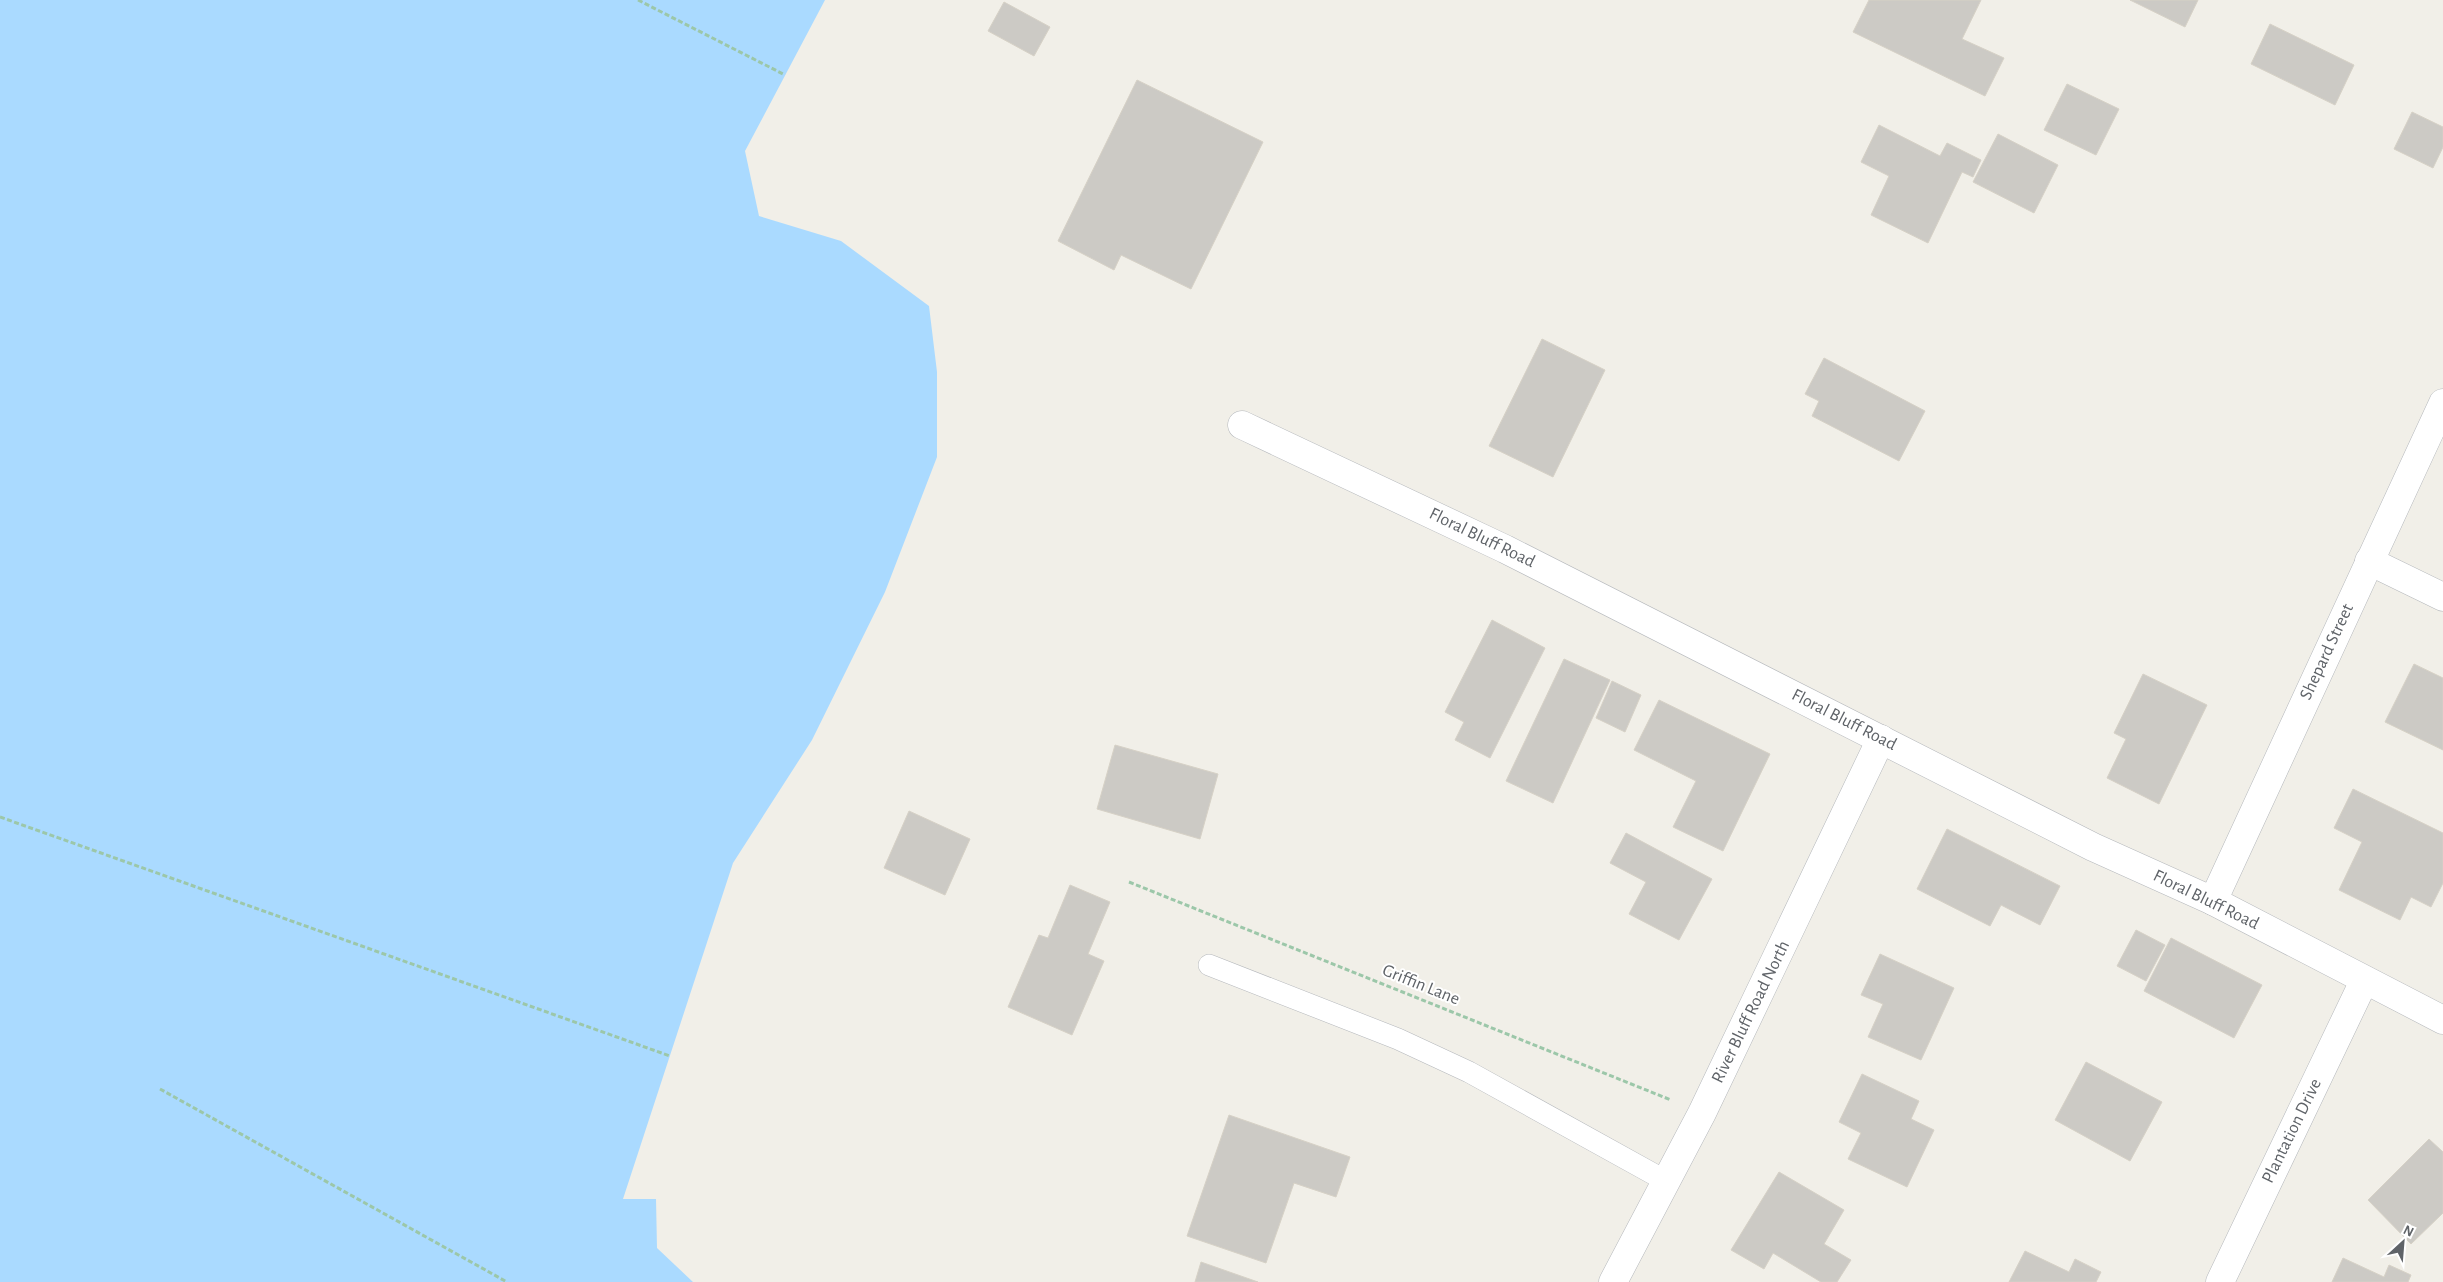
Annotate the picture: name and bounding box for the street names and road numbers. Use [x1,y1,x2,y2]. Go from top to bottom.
street label: Floral Bluff Road [1426,505,1538,571]
street label: Shepard Street [2297,601,2357,703]
street label: Floral Bluff Road [1789,686,1899,754]
street label: Floral Bluff Road [2150,867,2262,933]
street label: River Bluff Road North [1709,938,1793,1086]
street label: Griffin Lane [1380,961,1462,1009]
street label: Plantation Drive [2259,1076,2325,1186]

